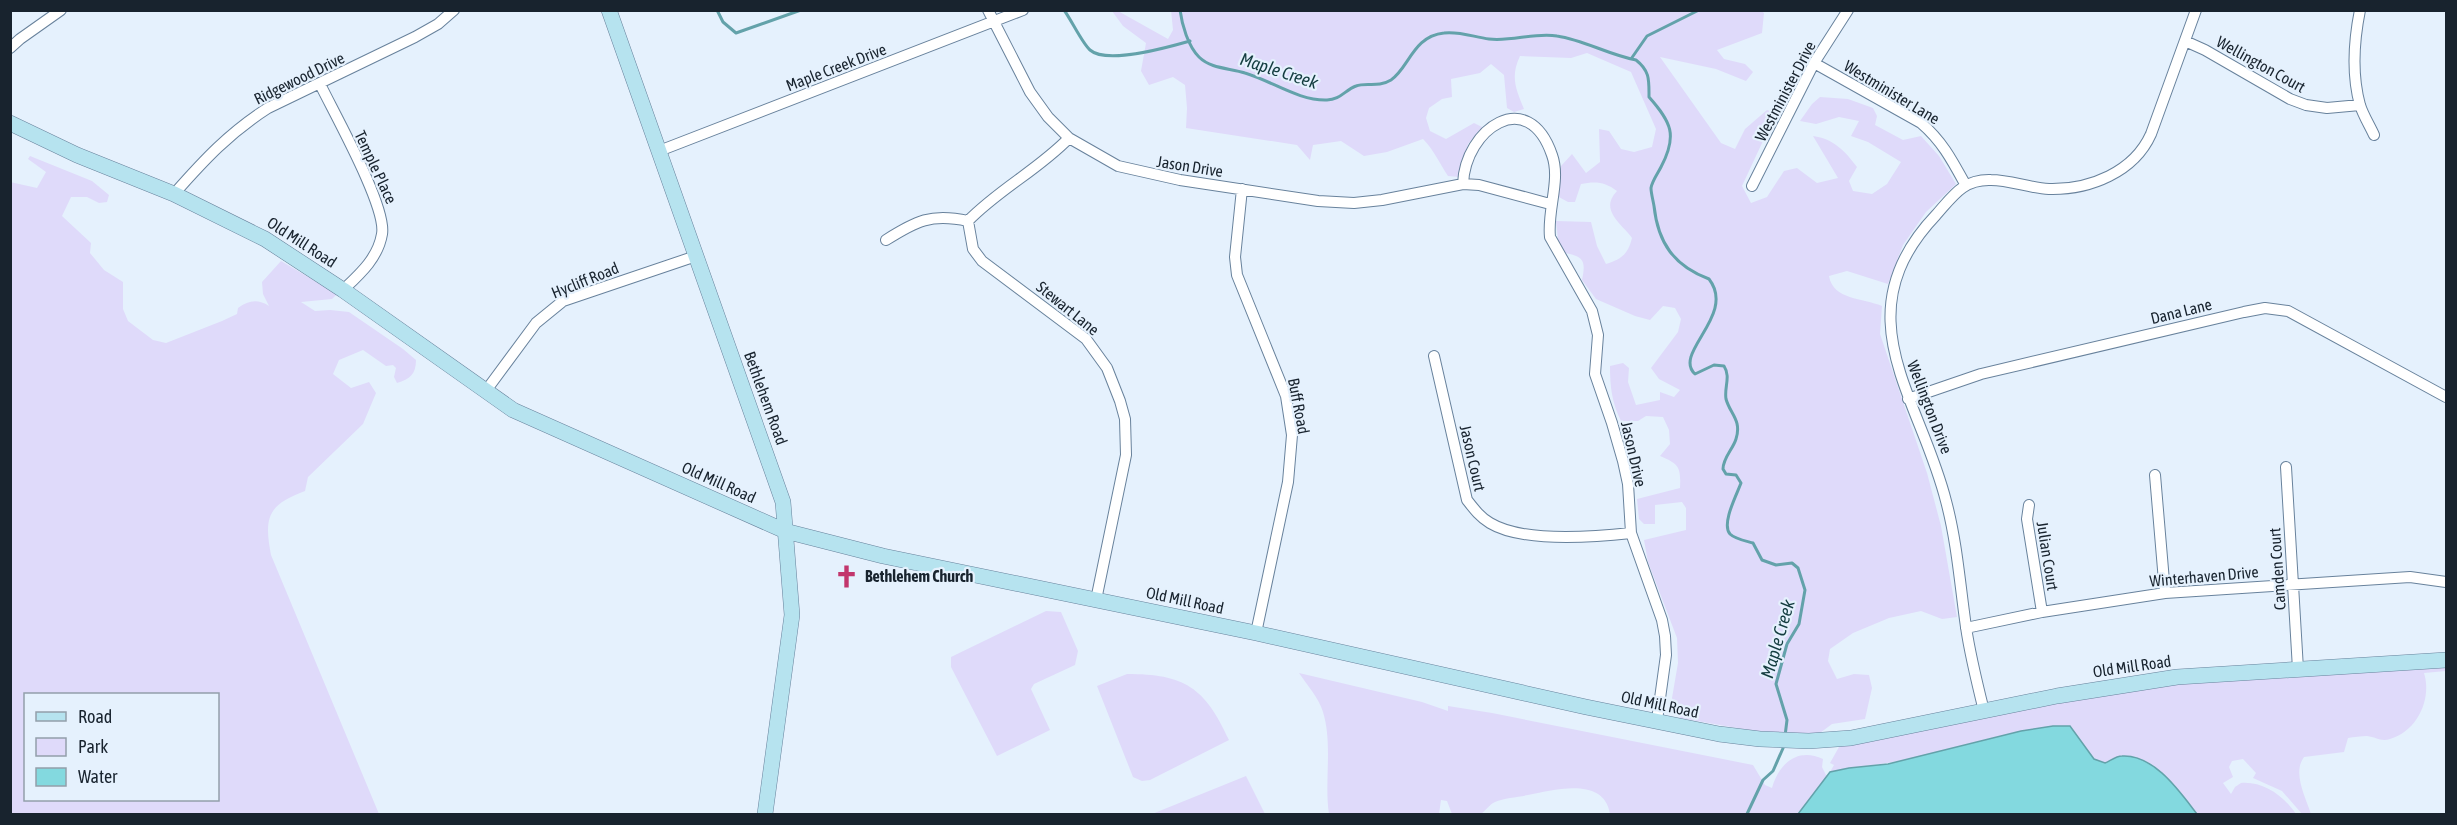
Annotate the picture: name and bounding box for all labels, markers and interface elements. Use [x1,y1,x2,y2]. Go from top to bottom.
street label: Wellington Court [2213,32,2309,97]
street label: Westminister Drive [1751,38,1819,144]
street label: Maple Creek Drive [783,40,889,95]
street label: Ridgewood Drive [251,48,348,109]
water label: Maple Creek [1237,48,1322,93]
street label: Westminister Lane [1841,56,1943,128]
street label: Temple Place [350,128,401,207]
street label: Jason Drive [1156,152,1224,180]
street label: Old Mill Road [264,213,340,271]
street label: Hycliff Road [549,258,622,303]
street label: Stewart Lane [1033,277,1103,339]
street label: Dana Lane [2149,295,2213,327]
street label: Bethlehem Road [741,349,791,447]
street label: Wellington Drive [1903,358,1956,456]
street label: Buff Road [1285,376,1313,436]
street label: Jason Drive [1618,419,1650,489]
street label: Jason Court [1457,423,1489,493]
street label: Old Mill Road [679,458,759,506]
street label: Julian Court [2034,520,2062,592]
street label: Camden Court [2265,527,2289,611]
street label: Winterhaven Drive [2149,562,2259,590]
church icon: Bethlehem Church [834,563,860,589]
place label: Bethlehem Church [865,567,974,585]
street label: Old Mill Road [1145,583,1225,617]
water label: Maple Creek [1756,596,1799,681]
street label: Old Mill Road [2092,652,2172,680]
street label: Old Mill Road [1620,687,1700,721]
legend [24,693,219,801]
text: Road [78,706,112,727]
text: Park [78,736,108,757]
text: Water [78,766,118,787]

